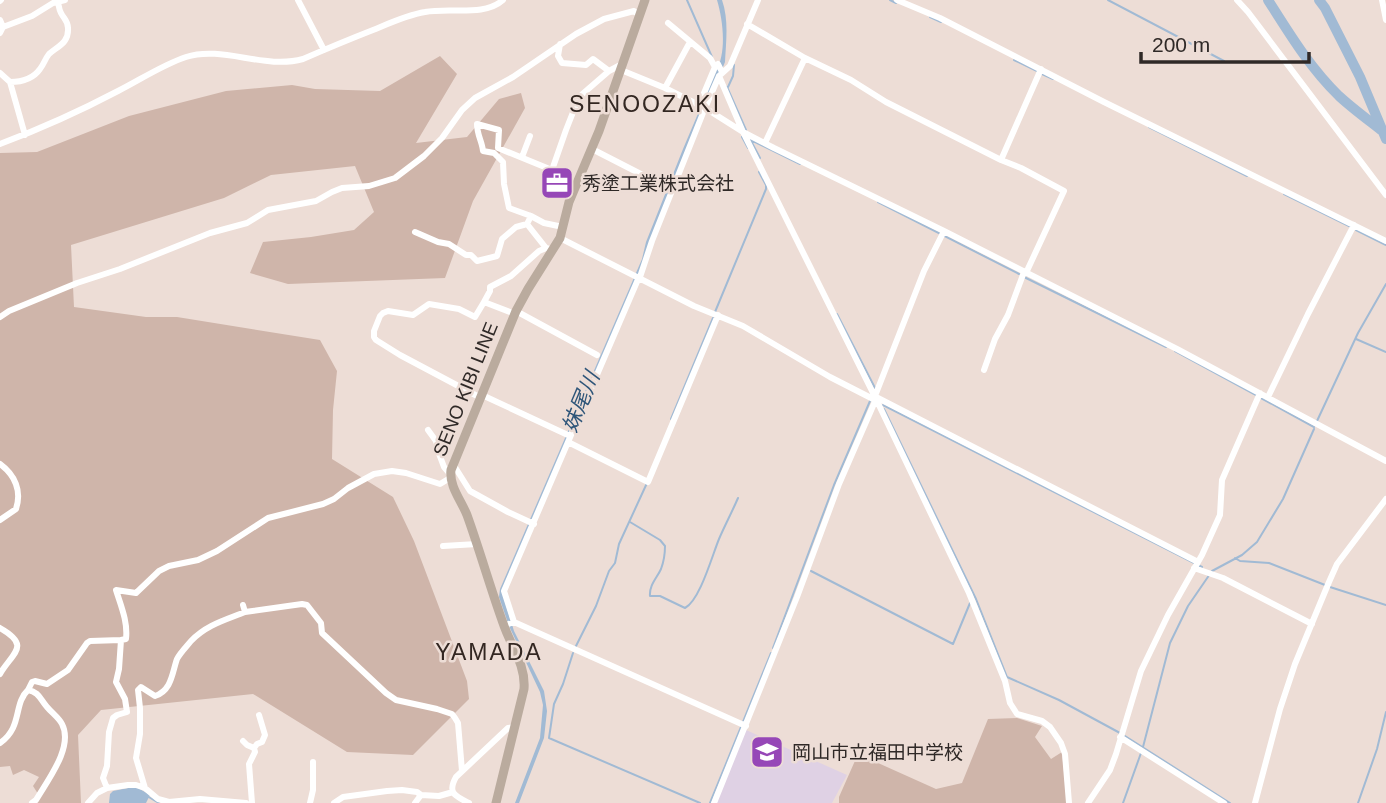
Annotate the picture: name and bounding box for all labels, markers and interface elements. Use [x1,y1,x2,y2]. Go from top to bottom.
scale bar [1141,21,1309,65]
text: 200 m [1152,33,1210,56]
district label: SENOOZAKI [569,91,721,117]
office icon: 秀塗工業株式会社 [538,164,576,202]
place label: 秀塗工業株式会社 [582,173,734,194]
street label: SENO KIBI LINE [429,319,502,459]
water label: 妹尾川 [558,366,604,435]
district label: YAMADA [435,639,543,665]
school or university icon: 岡山市立福田中学校 [748,733,786,771]
place label: 岡山市立福田中学校 [792,742,963,763]

